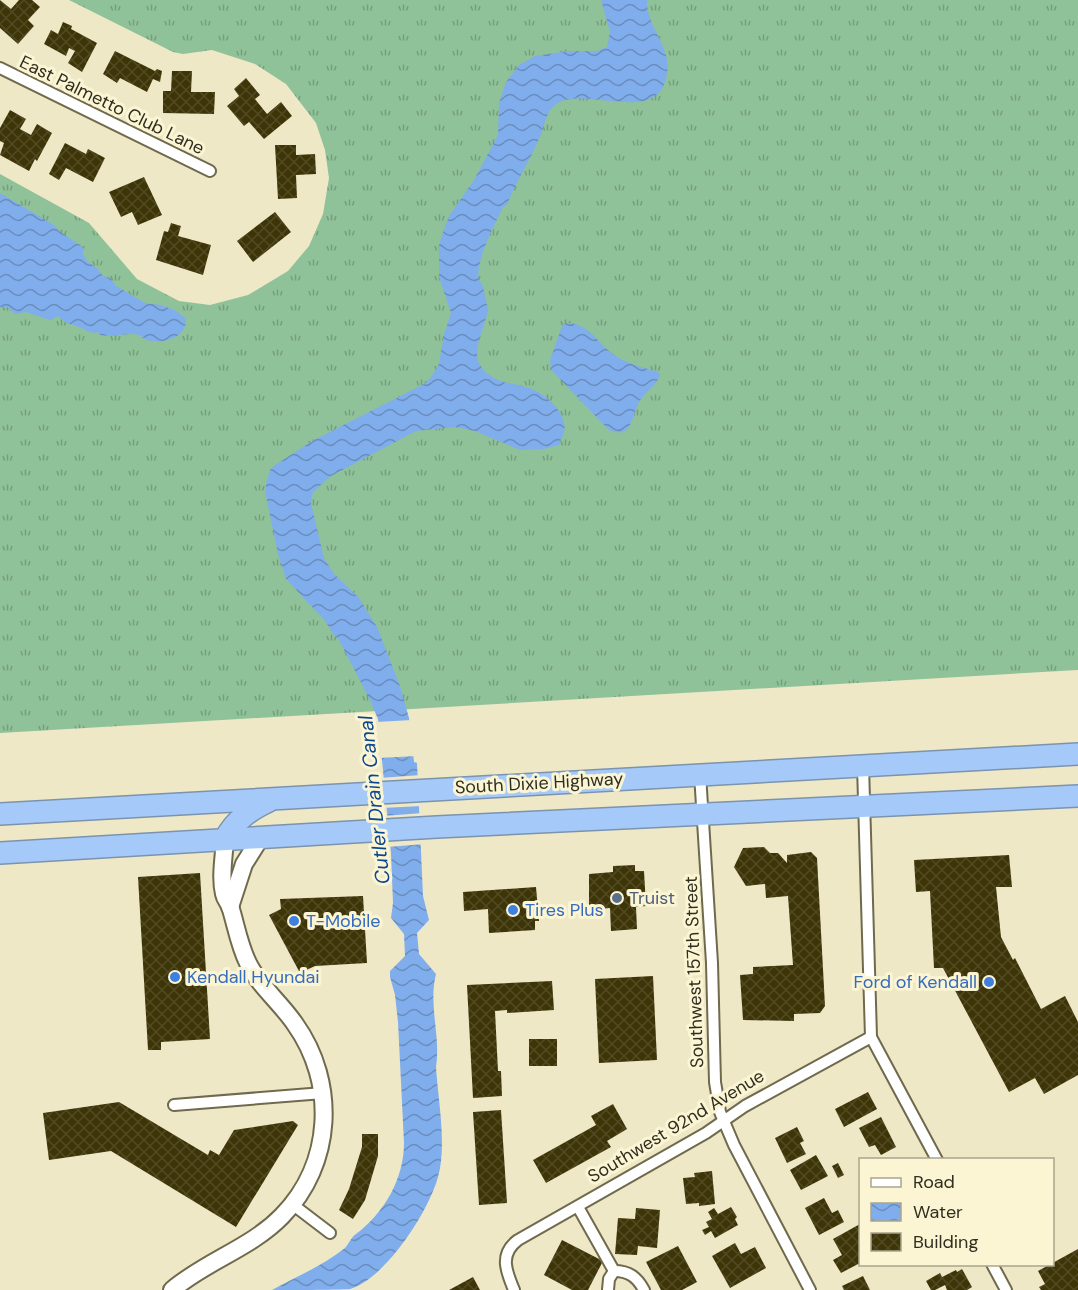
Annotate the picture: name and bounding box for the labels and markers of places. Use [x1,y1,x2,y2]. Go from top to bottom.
place label: Truist [629,886,675,910]
marker: Truist [610,891,624,905]
place label: Tires Plus [525,898,604,922]
marker: Tires Plus [506,903,520,917]
place label: T-Mobile [306,909,381,933]
marker: T-Mobile [287,914,301,928]
place label: Kendall Hyundai [187,965,320,989]
marker: Kendall Hyundai [168,970,182,984]
place label: Ford of Kendall [854,970,977,994]
marker: Ford of Kendall [982,975,996,989]

